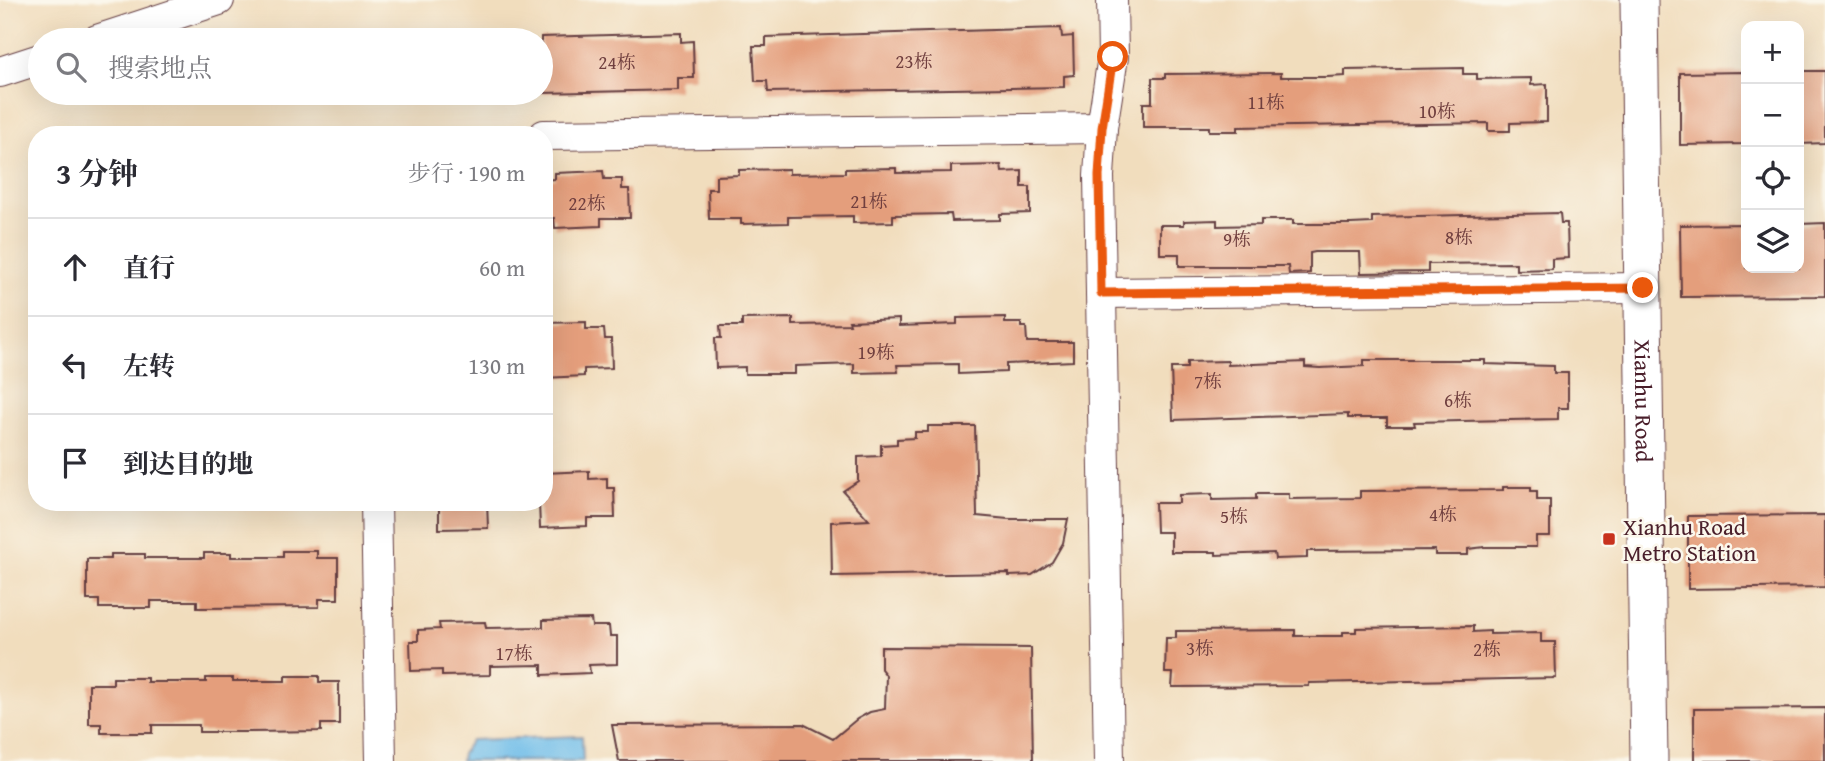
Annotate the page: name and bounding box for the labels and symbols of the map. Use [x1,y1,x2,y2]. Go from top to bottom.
route start [1097,41,1128,72]
house number: 23栋 [895,47,933,75]
house number: 24栋 [598,48,636,76]
house number: 11栋 [1247,88,1285,116]
house number: 10栋 [1418,97,1456,125]
house number: 21栋 [850,187,888,215]
house number: 22栋 [568,189,606,217]
house number: 8栋 [1445,223,1473,251]
house number: 9栋 [1223,225,1251,253]
route end [1627,272,1658,303]
house number: 19栋 [857,338,895,366]
street label: Xianhu Road [1627,339,1662,463]
house number: 7栋 [1194,367,1222,395]
house number: 6栋 [1444,386,1472,414]
house number: 4栋 [1429,500,1457,528]
house number: 5栋 [1220,502,1248,530]
place label: Xianhu Road Metro Station [1623,510,1756,569]
marker: Xianhu Road Metro Station [1601,531,1617,547]
house number: 3栋 [1186,634,1214,662]
house number: 2栋 [1473,635,1501,663]
house number: 17栋 [495,639,533,667]

